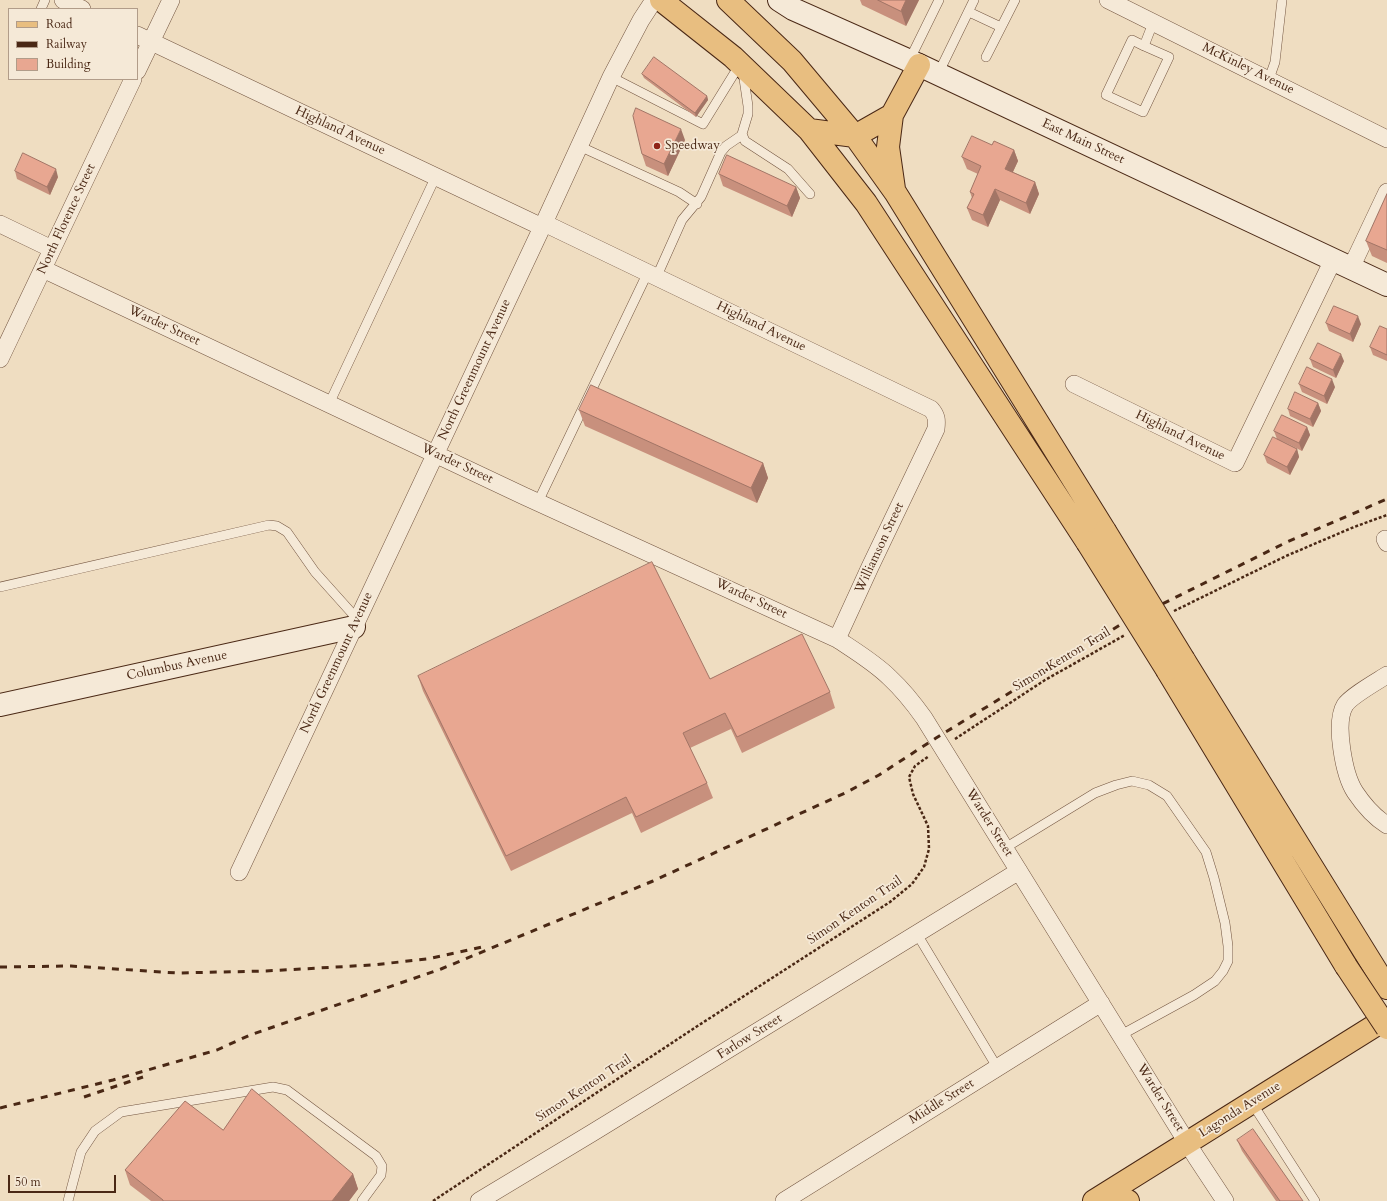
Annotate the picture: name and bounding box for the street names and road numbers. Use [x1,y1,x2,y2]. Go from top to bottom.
street label: McKinley Avenue [1199,40,1297,98]
street label: Highland Avenue [292,103,388,159]
street label: East Main Street [1039,116,1127,168]
street label: North Florence Street [35,161,99,277]
street label: North Greenmount Avenue [435,297,515,443]
street label: Highland Avenue [714,299,808,355]
street label: Warder Street [126,303,202,349]
street label: Highland Avenue [1133,408,1227,464]
street label: Warder Street [419,441,495,487]
street label: Williamson Street [852,500,908,596]
street label: Warder Street [713,576,789,622]
street label: North Greenmount Avenue [297,590,377,736]
street label: Simon Kenton Trail [1010,625,1114,695]
street label: Columbus Avenue [125,648,229,684]
street label: Warder Street [962,786,1016,860]
street label: Simon Kenton Trail [805,874,905,948]
street label: Farlow Street [715,1011,785,1063]
street label: Simon Kenton Trail [533,1052,635,1126]
street label: Warder Street [1133,1061,1187,1135]
street label: Middle Street [907,1076,977,1128]
street label: Lagonda Avenue [1196,1079,1284,1141]

